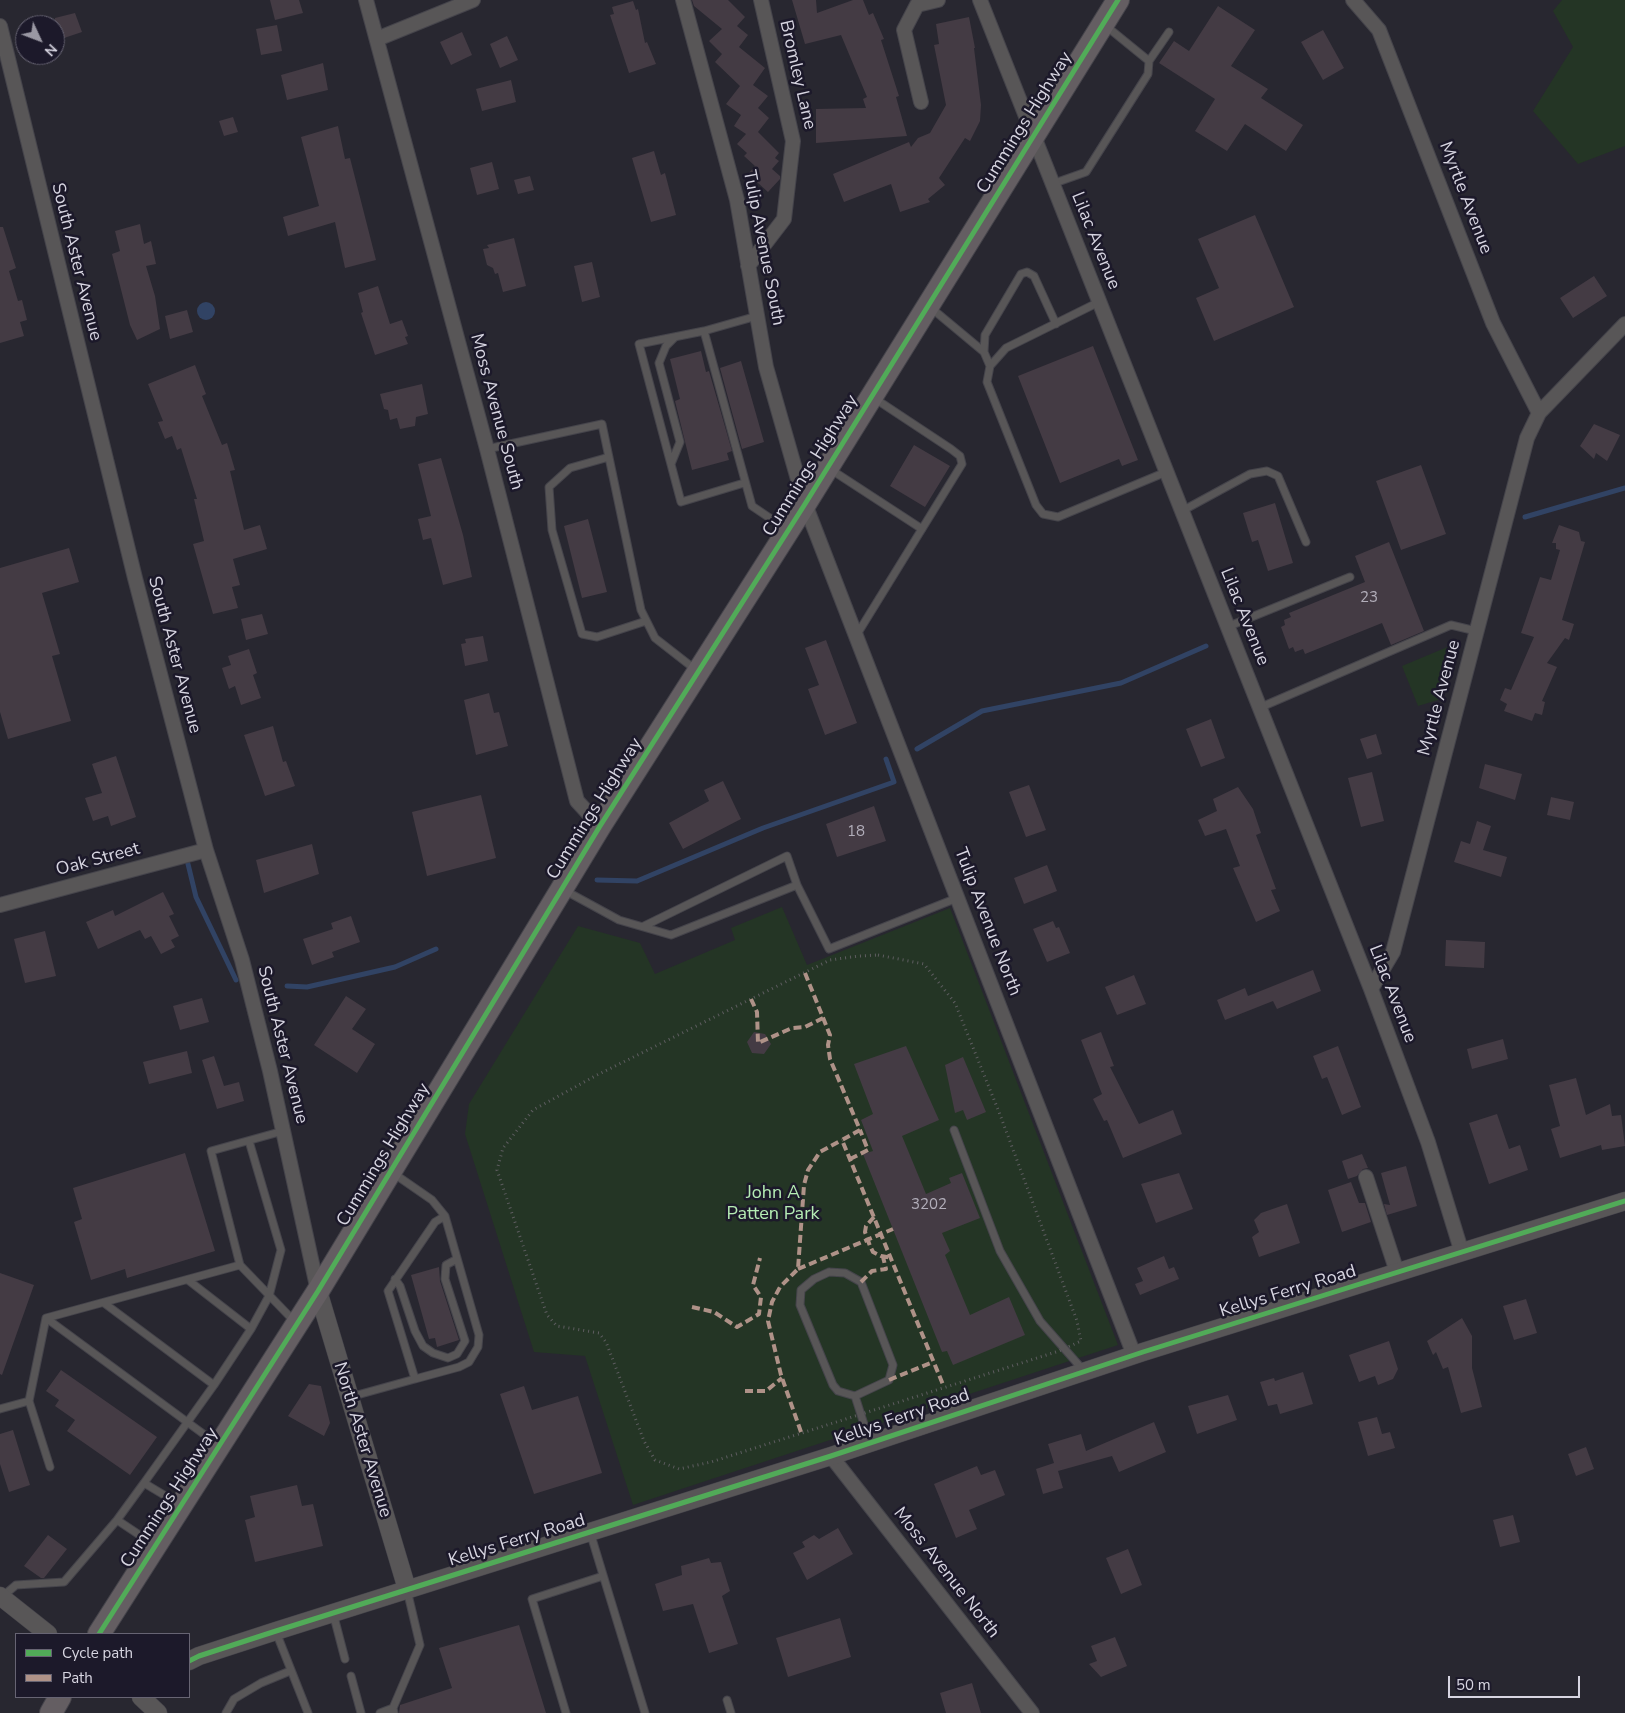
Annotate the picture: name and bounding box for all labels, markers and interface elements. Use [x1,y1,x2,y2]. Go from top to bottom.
north arrow [15,15,65,65]
street label: Bromley Lane [774,18,820,132]
text: N [40,40,61,60]
street label: Cummings Highway [973,48,1077,198]
street label: Myrtle Avenue [1434,139,1496,257]
street label: Tulip Avenue South [737,168,789,328]
street label: South Aster Avenue [46,181,106,343]
street label: Lilac Avenue [1066,189,1124,293]
street label: Moss Avenue South [465,331,527,493]
street label: Cummings Highway [759,391,863,541]
street label: Lilac Avenue [1215,565,1273,669]
street label: South Aster Avenue [143,574,205,736]
house number: 23 [1360,589,1378,607]
street label: Myrtle Avenue [1414,638,1466,758]
street label: Cummings Highway [543,734,647,884]
house number: 18 [847,823,865,841]
street label: Oak Street [54,838,142,882]
street label: Tulip Avenue North [949,845,1025,999]
street label: Lilac Avenue [1363,942,1421,1046]
street label: South Aster Avenue [252,964,312,1126]
street label: Cummings Highway [333,1079,435,1231]
park label: John A Patten Park [726,1183,820,1226]
house number: 3202 [911,1196,947,1214]
street label: Kellys Ferry Road [1217,1261,1359,1323]
street label: North Aster Avenue [328,1360,396,1520]
street label: Kellys Ferry Road [831,1385,973,1451]
street label: Cummings Highway [116,1424,224,1572]
street label: Moss Avenue North [888,1503,1004,1643]
street label: Kellys Ferry Road [446,1510,588,1572]
legend [15,1633,190,1698]
text: Cycle path [62,1643,133,1663]
scale bar [1450,1666,1582,1698]
text: Path [62,1668,93,1688]
text: 50 m [1456,1675,1491,1695]

